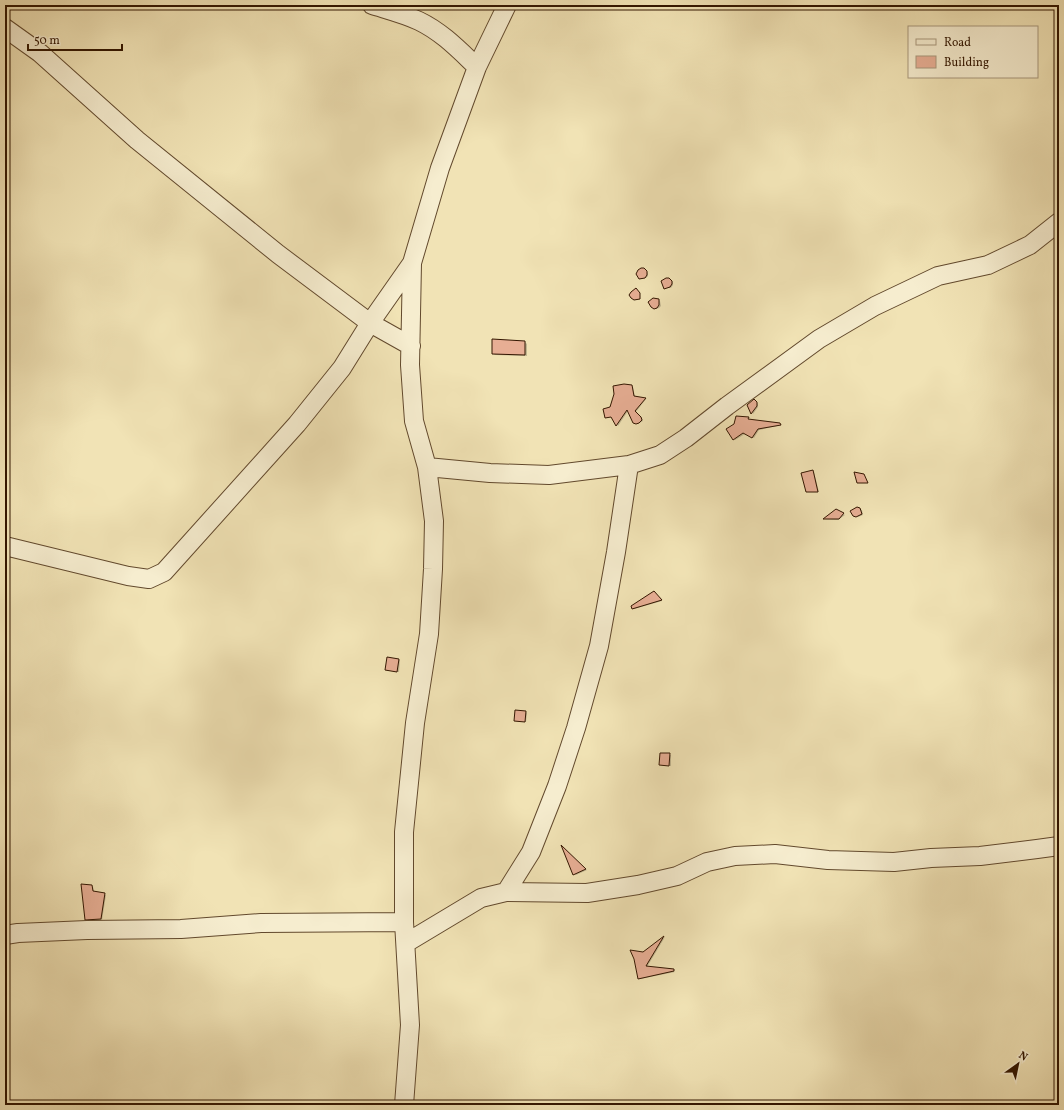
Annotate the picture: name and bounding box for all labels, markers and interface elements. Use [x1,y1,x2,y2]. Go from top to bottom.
scale bar [28,26,122,52]
legend [908,26,1038,78]
text: 50 m [34,33,60,49]
text: Road [944,35,971,51]
text: Building [944,55,989,71]
north arrow [998,1044,1038,1084]
text: N [1015,1048,1030,1065]

